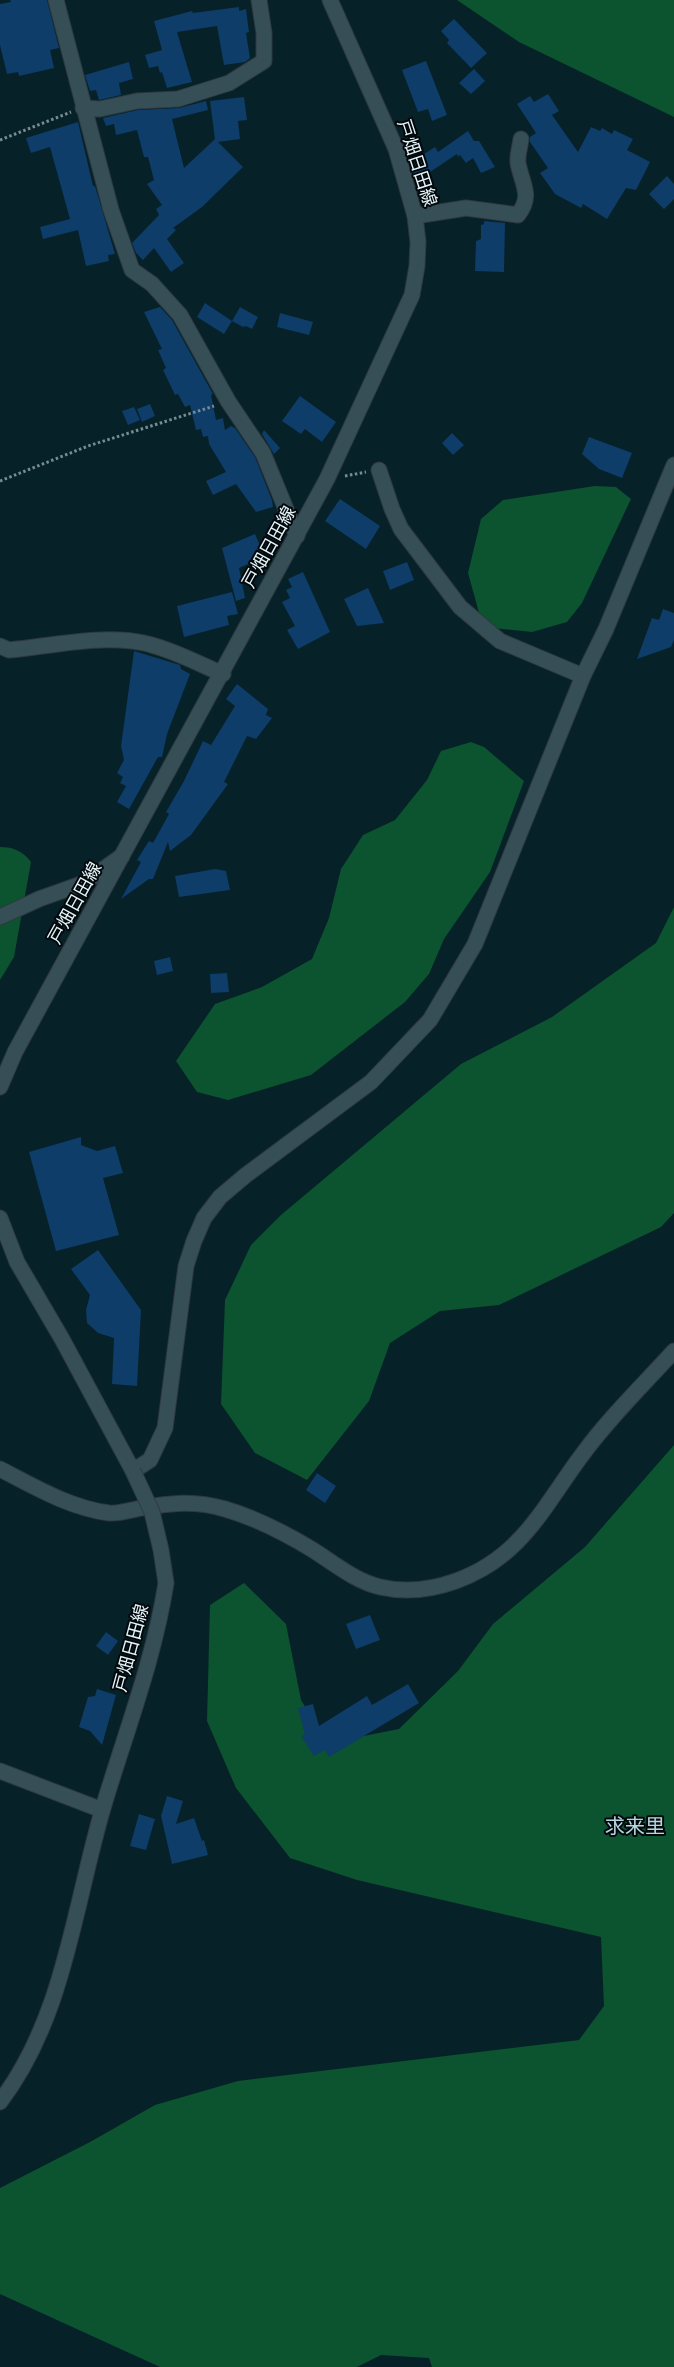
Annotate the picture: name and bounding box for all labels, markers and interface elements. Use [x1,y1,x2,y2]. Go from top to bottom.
street label: 戸畑日田線 [391,116,443,210]
street label: 戸畑日田線 [236,501,302,593]
street label: 戸畑日田線 [42,857,108,949]
street label: 戸畑日田線 [107,1601,155,1695]
district label: 求来里 [605,1812,665,1841]

